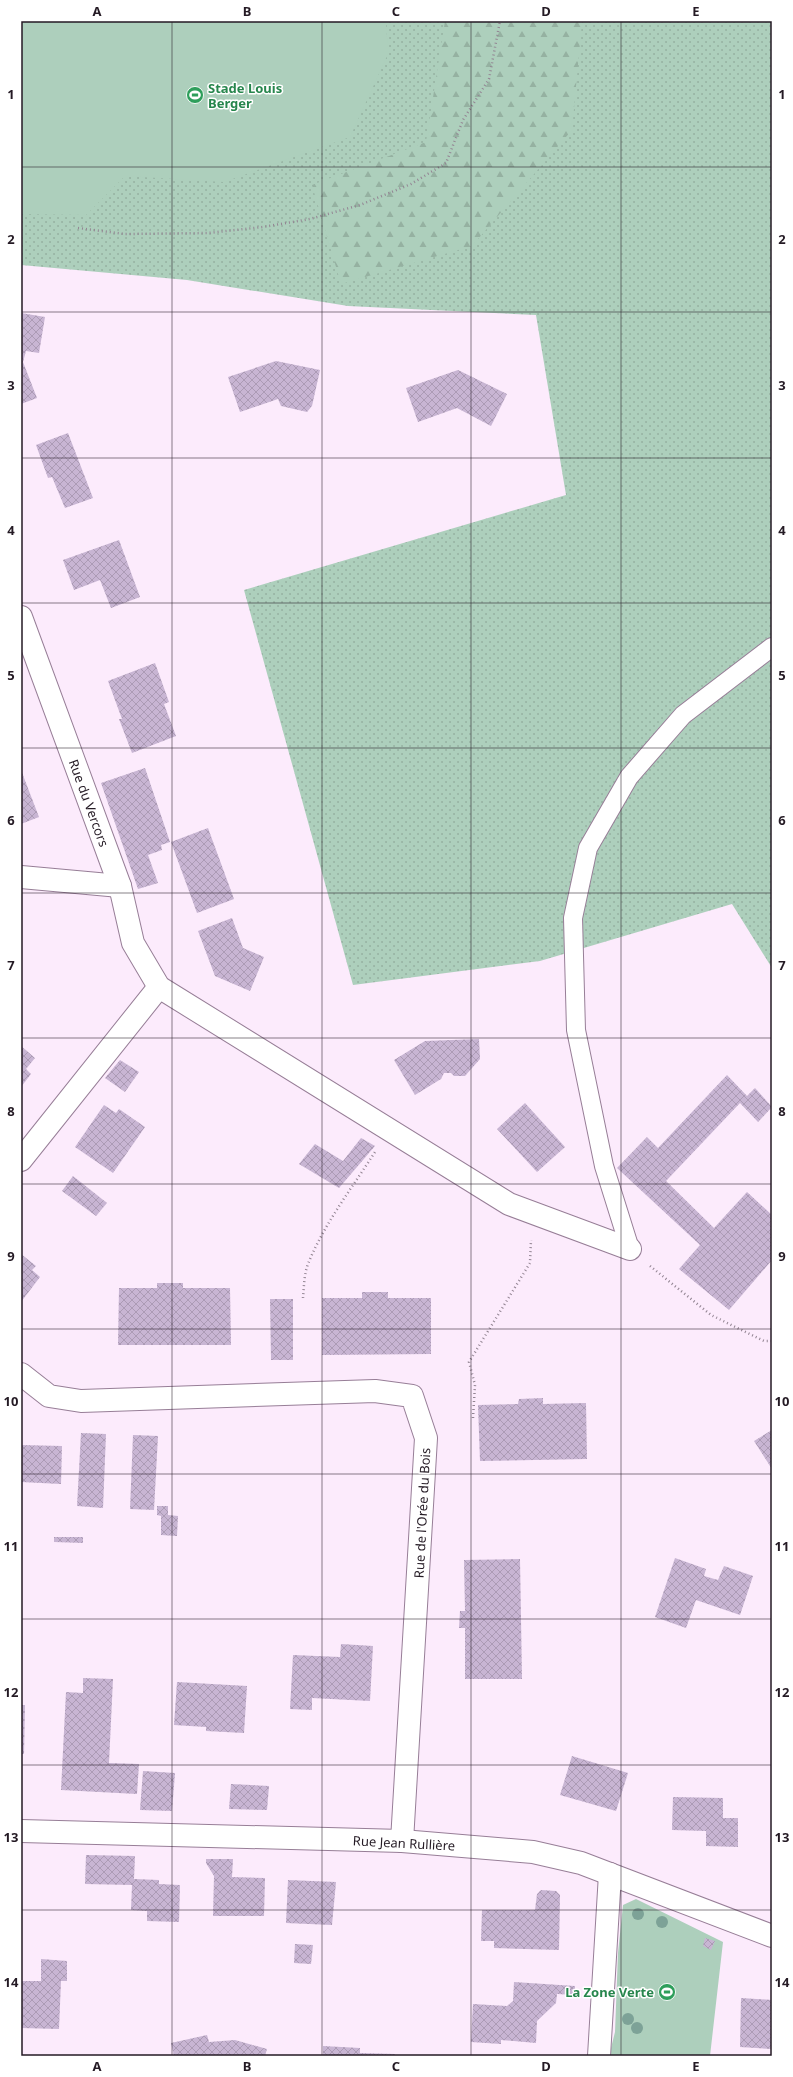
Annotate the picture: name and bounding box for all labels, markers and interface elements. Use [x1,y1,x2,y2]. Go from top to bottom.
text: A [93,2,102,20]
text: B [243,2,251,20]
text: C [392,2,400,20]
text: D [541,2,551,20]
text: E [692,2,700,20]
place label: Stade Louis Berger [208,79,282,112]
text: 1 [7,85,15,103]
sports icon: Stade Louis Berger [185,85,205,105]
text: 1 [778,85,786,103]
text: 2 [7,230,15,248]
text: 2 [778,230,786,248]
text: 3 [7,376,15,394]
text: 3 [778,376,786,394]
text: 4 [7,521,15,539]
text: 4 [778,521,786,539]
text: 5 [7,666,15,684]
text: 5 [778,666,786,684]
street label: Rue du Vercors [65,757,113,849]
text: 6 [7,811,15,829]
text: 6 [778,811,786,829]
text: 7 [7,956,15,974]
text: 7 [778,956,786,974]
text: 8 [7,1102,15,1120]
text: 8 [778,1102,786,1120]
text: 9 [7,1247,15,1265]
text: 9 [778,1247,786,1265]
text: 10 [4,1392,18,1410]
text: 10 [775,1392,789,1410]
street label: Rue de l'Orée du Bois [410,1447,434,1579]
text: 11 [4,1537,18,1555]
text: 11 [775,1537,789,1555]
text: 12 [4,1683,18,1701]
text: 12 [775,1683,789,1701]
text: 13 [4,1828,18,1846]
text: 13 [775,1828,789,1846]
street label: Rue Jean Rullière [352,1831,456,1855]
text: 14 [4,1973,19,1991]
text: 14 [775,1973,790,1991]
sports icon: La Zone Verte [657,1982,677,2002]
place label: La Zone Verte [565,1983,654,2001]
text: A [93,2057,102,2075]
text: B [243,2057,251,2075]
text: C [392,2057,400,2075]
text: D [541,2057,551,2075]
text: E [692,2057,700,2075]

